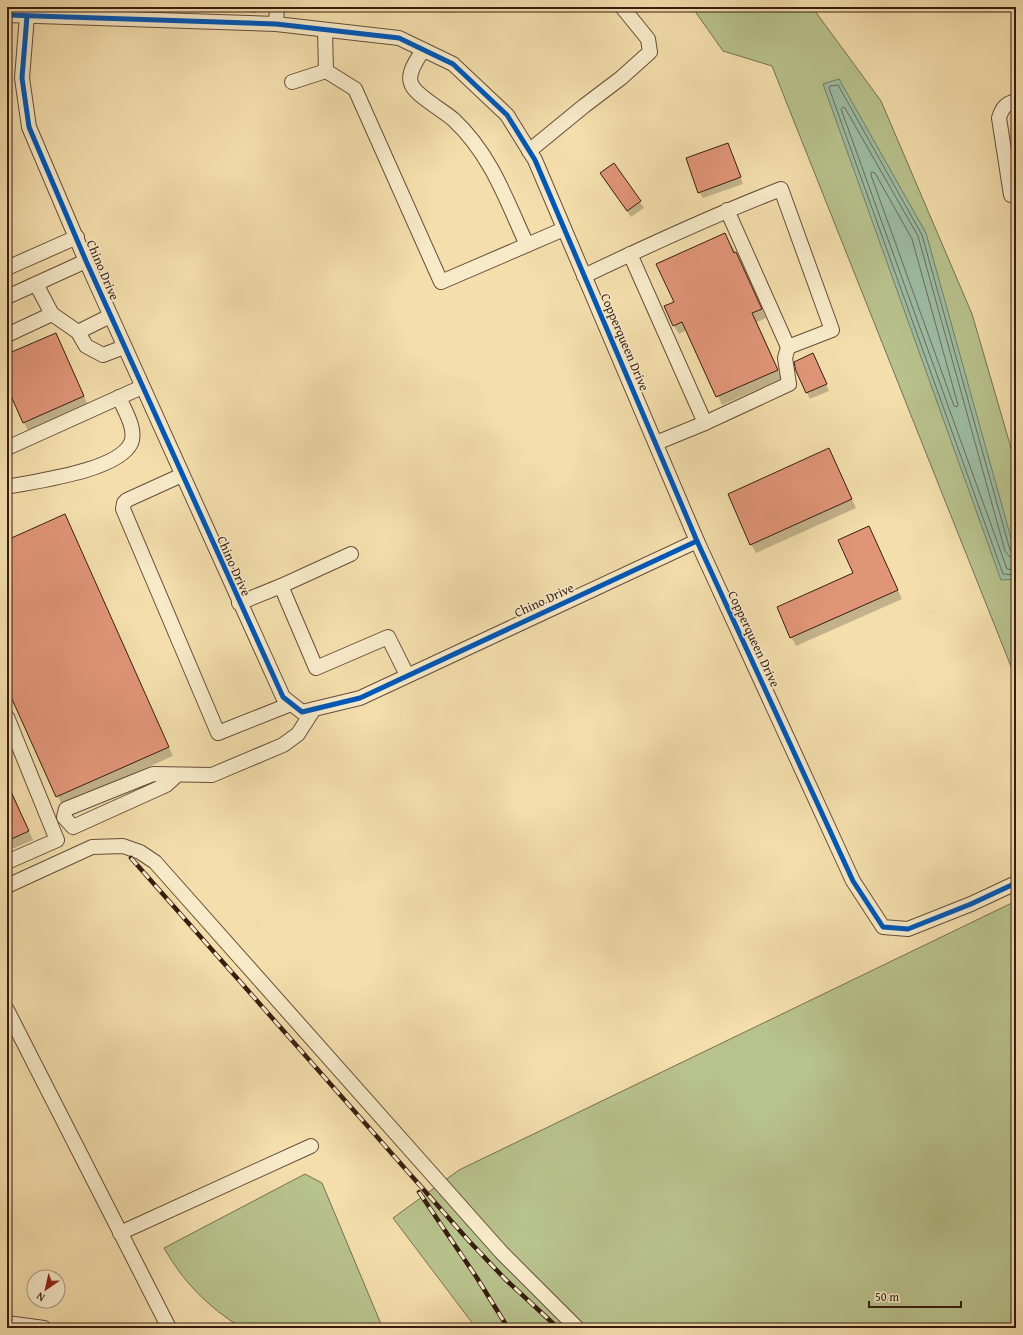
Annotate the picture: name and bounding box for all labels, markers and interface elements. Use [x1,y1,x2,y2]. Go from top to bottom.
street label: Chino Drive [82,237,124,303]
street label: Copperqueen Drive [596,290,654,394]
street label: Chino Drive [212,533,256,599]
street label: Chino Drive [511,578,577,622]
street label: Copperqueen Drive [723,588,785,690]
north arrow [26,1269,66,1309]
scale bar [869,1283,961,1309]
text: N [32,1288,48,1306]
text: 50 m [875,1288,899,1305]

